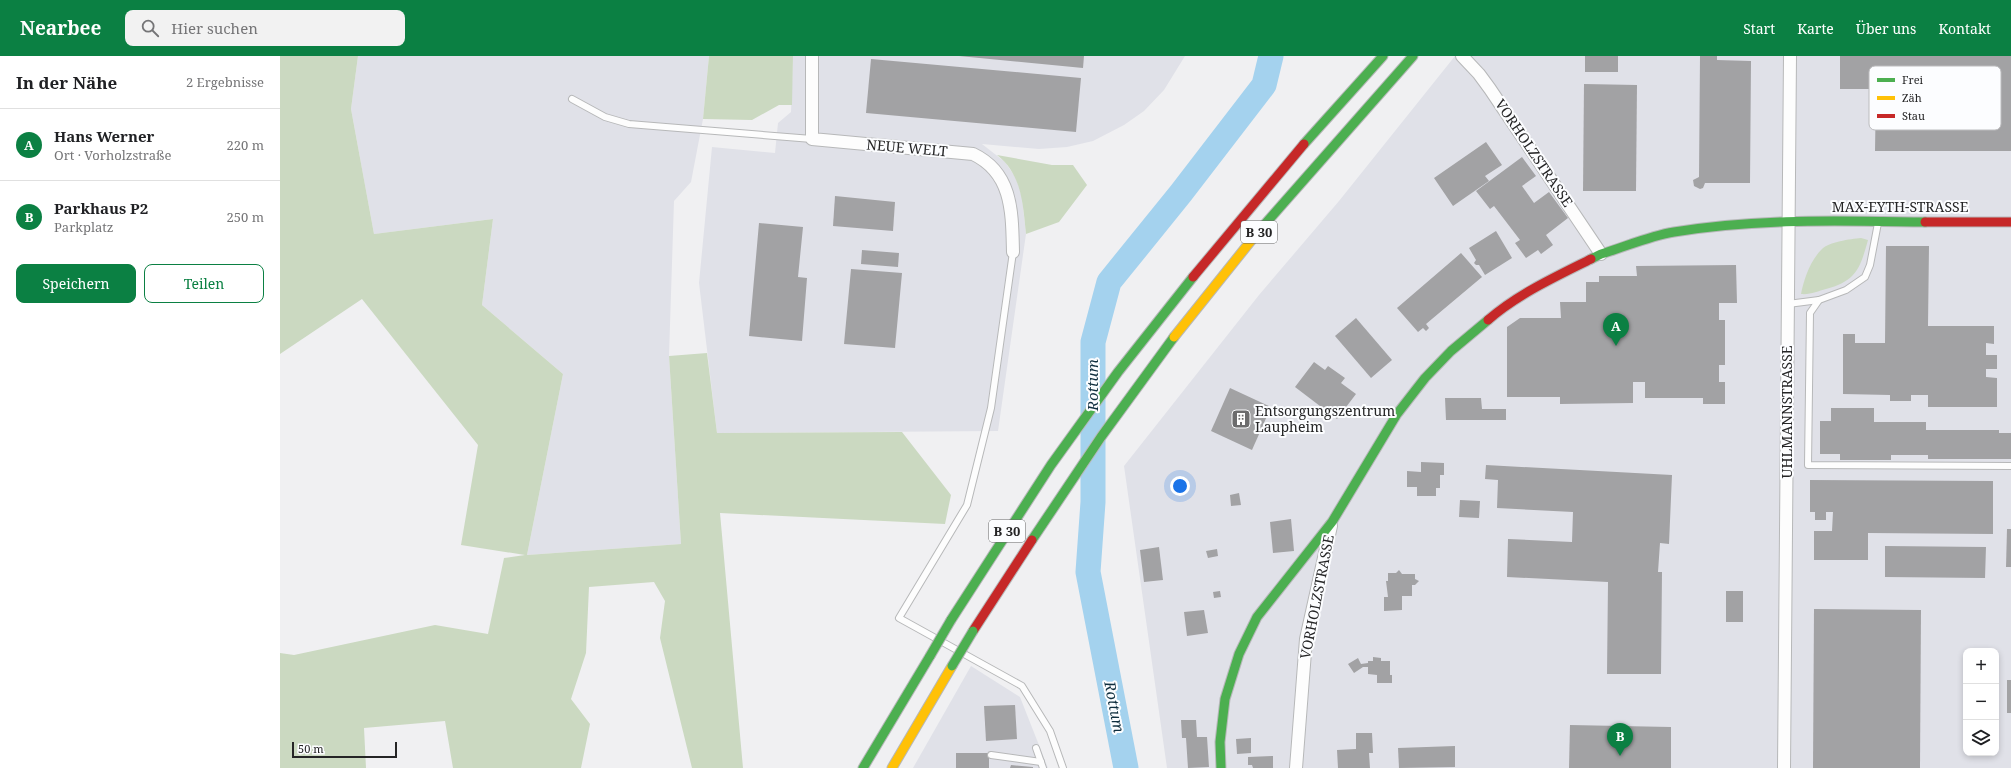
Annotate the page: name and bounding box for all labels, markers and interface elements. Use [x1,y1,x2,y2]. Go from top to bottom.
search box [125,10,405,46]
text: Nearbee [20,15,101,41]
icon: search [139,17,161,39]
text: Hier suchen [171,18,258,38]
text: Start [1743,19,1775,38]
text: Karte [1797,19,1834,38]
text: Über uns [1856,19,1916,38]
text: Kontakt [1938,19,1991,38]
legend [1869,66,2001,130]
text: In der Nähe [16,71,117,94]
text: Frei [1902,72,1924,87]
text: 2 Ergebnisse [186,73,264,91]
text: Zäh [1902,90,1922,105]
street label: VORHOLZSTRASSE [1491,95,1578,211]
text: Stau [1902,108,1925,123]
text: Hans Werner [54,126,154,146]
street label: NEUE WELT [866,134,949,161]
text: A [24,136,34,154]
text: 220 m [227,136,264,154]
text: Ort · Vorholzstraße [54,146,171,164]
street label: MAX-EYTH-STRASSE [1832,197,1969,216]
text: Parkhaus P2 [54,198,148,218]
text: B [25,208,33,226]
text: 250 m [227,208,264,226]
text: Parkplatz [54,218,113,236]
road number: B 30 [1241,221,1277,243]
button: Speichern [16,264,136,303]
button: Teilen [144,264,264,303]
pin: A [1603,313,1629,346]
street label: UHLMANNSTRASSE [1777,345,1796,479]
water label: Rottum [1082,358,1102,412]
place label: Entsorgungszentrum Laupheim [1255,401,1395,436]
building icon: Entsorgungszentrum Laupheim [1230,408,1252,430]
your location [1170,476,1190,496]
road number: B 30 [989,520,1025,542]
street label: VORHOLZSTRASSE [1295,533,1338,661]
map controls [1963,648,1999,756]
button: + [1963,648,1999,684]
water label: Rottum [1100,678,1130,735]
button: − [1963,684,1999,720]
button: layers [1963,720,1999,756]
pin: B [1607,723,1633,756]
scale bar [292,740,397,759]
text: 50 m [298,741,324,756]

